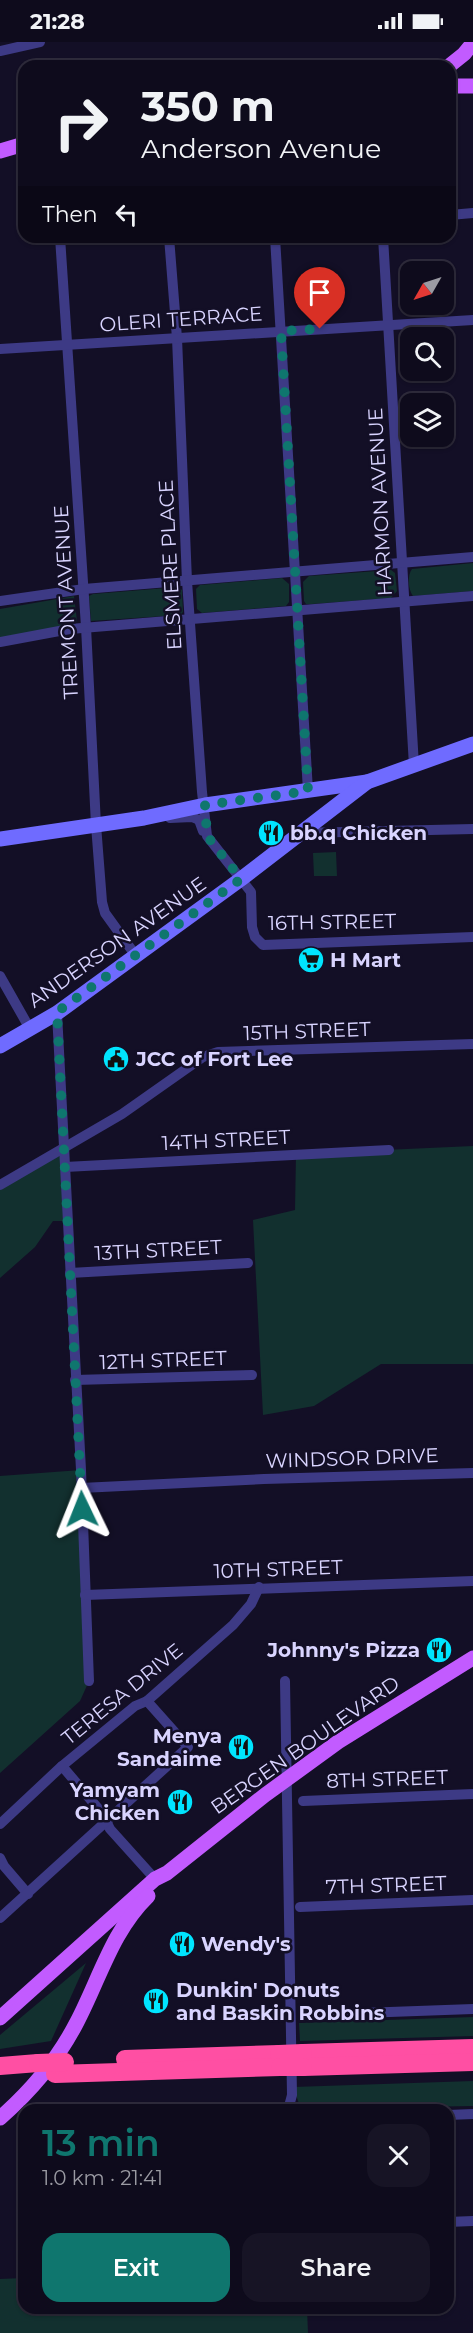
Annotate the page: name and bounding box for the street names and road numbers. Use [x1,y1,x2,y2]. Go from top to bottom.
street label: OLERI TERRACE [99,301,263,337]
street label: HARMON AVENUE [363,407,397,597]
street label: ELSMERE PLACE [154,479,186,651]
street label: TREMONT AVENUE [49,504,83,700]
street label: ANDERSON AVENUE [23,871,211,1013]
street label: 16TH STREET [268,909,397,935]
street label: 15TH STREET [243,1017,372,1045]
street label: 14TH STREET [161,1125,291,1155]
street label: 13TH STREET [94,1235,223,1265]
street label: 12TH STREET [99,1346,228,1374]
street label: WINDSOR DRIVE [265,1443,439,1473]
street label: 10TH STREET [213,1555,344,1583]
street label: TERESA DRIVE [57,1638,187,1750]
street label: BERGEN BOULEVARD [206,1671,404,1819]
street label: 8TH STREET [326,1765,449,1793]
street label: 7TH STREET [325,1871,447,1899]

